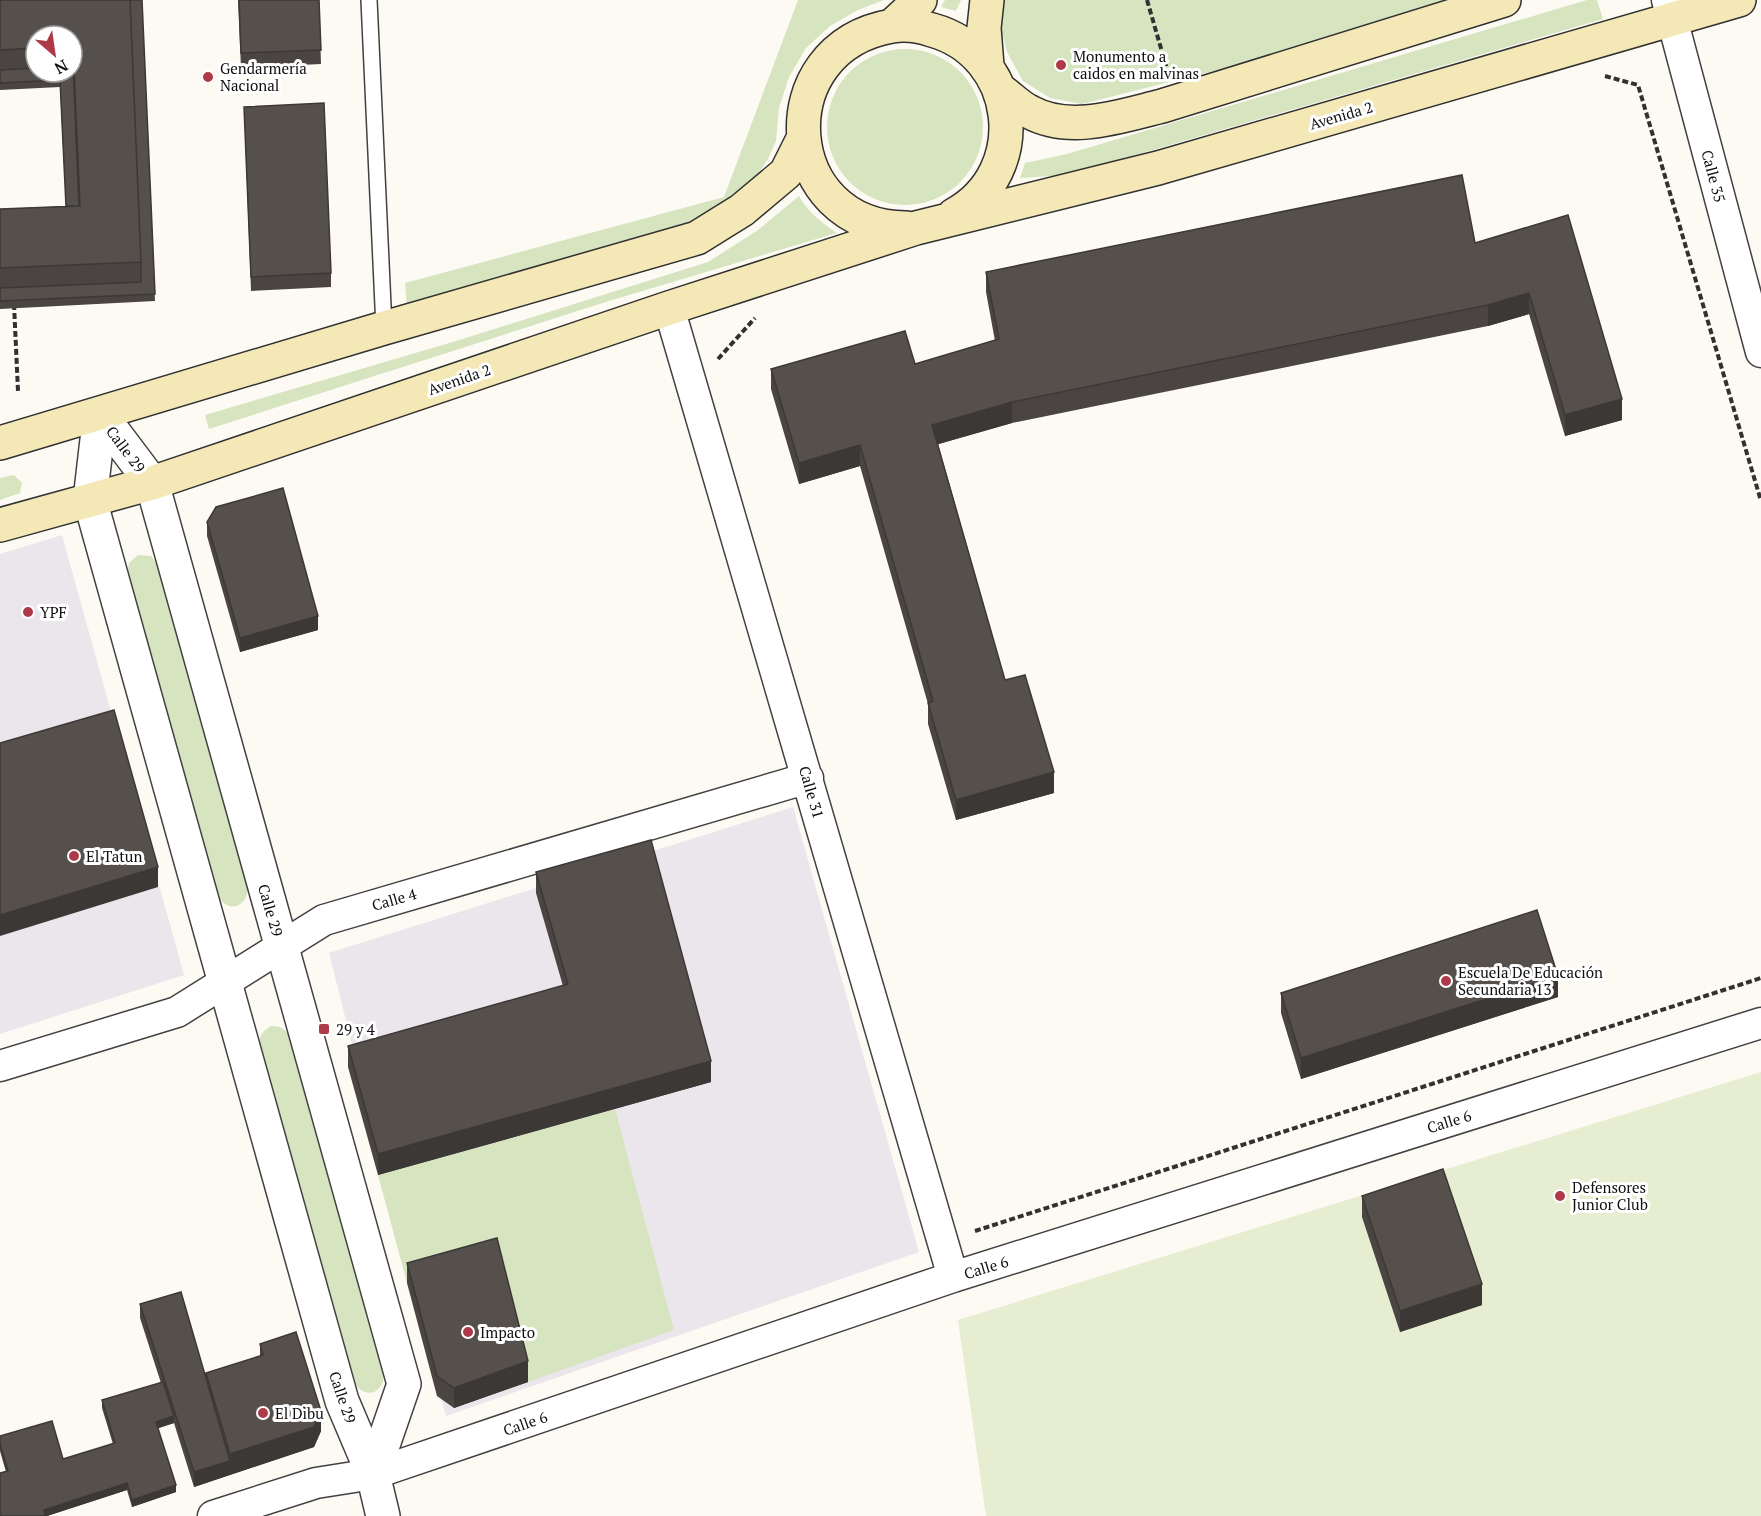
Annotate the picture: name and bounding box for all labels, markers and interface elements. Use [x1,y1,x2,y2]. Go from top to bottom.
north arrow [24,24,84,84]
place label: Monumento a caidos en malvinas [1073,46,1199,83]
text: N [51,55,72,80]
place label: Gendarmería Nacional [220,58,307,95]
marker: Monumento a caidos en malvinas [1054,58,1068,72]
marker: Gendarmería Nacional [201,70,215,84]
street label: Avenida 2 [1307,96,1375,134]
street label: Calle 35 [1697,148,1731,204]
street label: Avenida 2 [425,359,493,399]
street label: Calle 29 [102,422,150,476]
place label: YPF [40,602,67,622]
marker: YPF [21,605,35,619]
street label: Calle 31 [795,764,829,820]
place label: El Tatun [86,846,142,866]
marker: El Tatun [67,849,81,863]
street label: Calle 29 [254,882,288,938]
street label: Calle 4 [369,883,419,915]
place label: Escuela De Educación Secundaria 13 [1458,962,1603,999]
marker: Escuela De Educación Secundaria 13 [1439,974,1453,988]
place label: 29 y 4 [336,1019,375,1039]
marker: 29 y 4 [317,1022,331,1036]
street label: Calle 6 [1424,1105,1474,1137]
place label: Defensores Junior Club [1572,1177,1648,1214]
marker: Defensores Junior Club [1553,1189,1567,1203]
street label: Calle 6 [961,1251,1011,1283]
place label: Impacto [480,1322,535,1342]
marker: Impacto [461,1325,475,1339]
street label: Calle 29 [325,1368,361,1426]
place label: El Dibu [275,1403,324,1423]
marker: El Dibu [256,1406,270,1420]
street label: Calle 6 [500,1406,550,1440]

